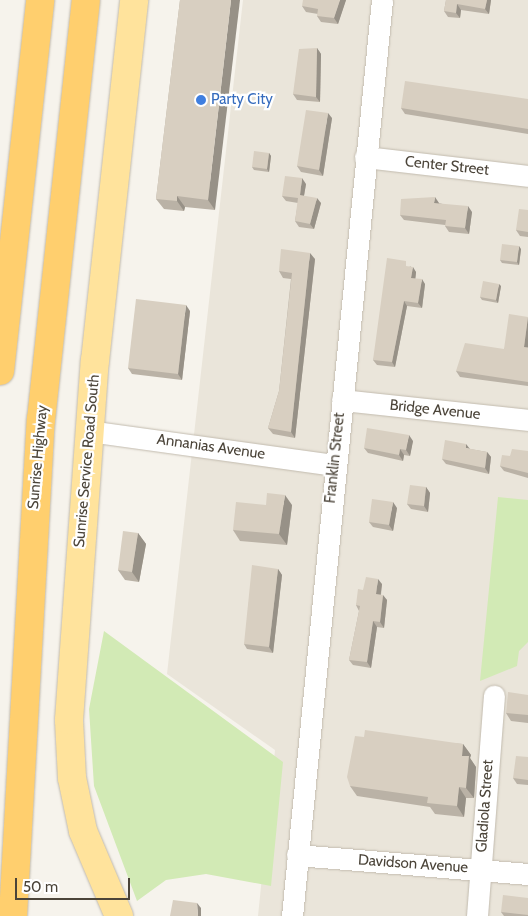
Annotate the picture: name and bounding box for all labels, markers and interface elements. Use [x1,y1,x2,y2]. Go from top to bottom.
place label: Party City [211,91,273,109]
marker: Party City [195,94,207,106]
street label: Center Street [404,153,490,179]
street label: Sunrise Service Road South [70,374,104,548]
street label: Bridge Avenue [389,396,481,424]
street label: Sunrise Highway [24,404,52,510]
street label: Franklin Street [321,412,349,504]
street label: Annanias Avenue [156,430,266,464]
street label: Gladiola Street [473,759,497,853]
street label: Davidson Avenue [357,851,469,877]
scale bar [18,868,132,900]
text: 50 m [23,878,58,896]

